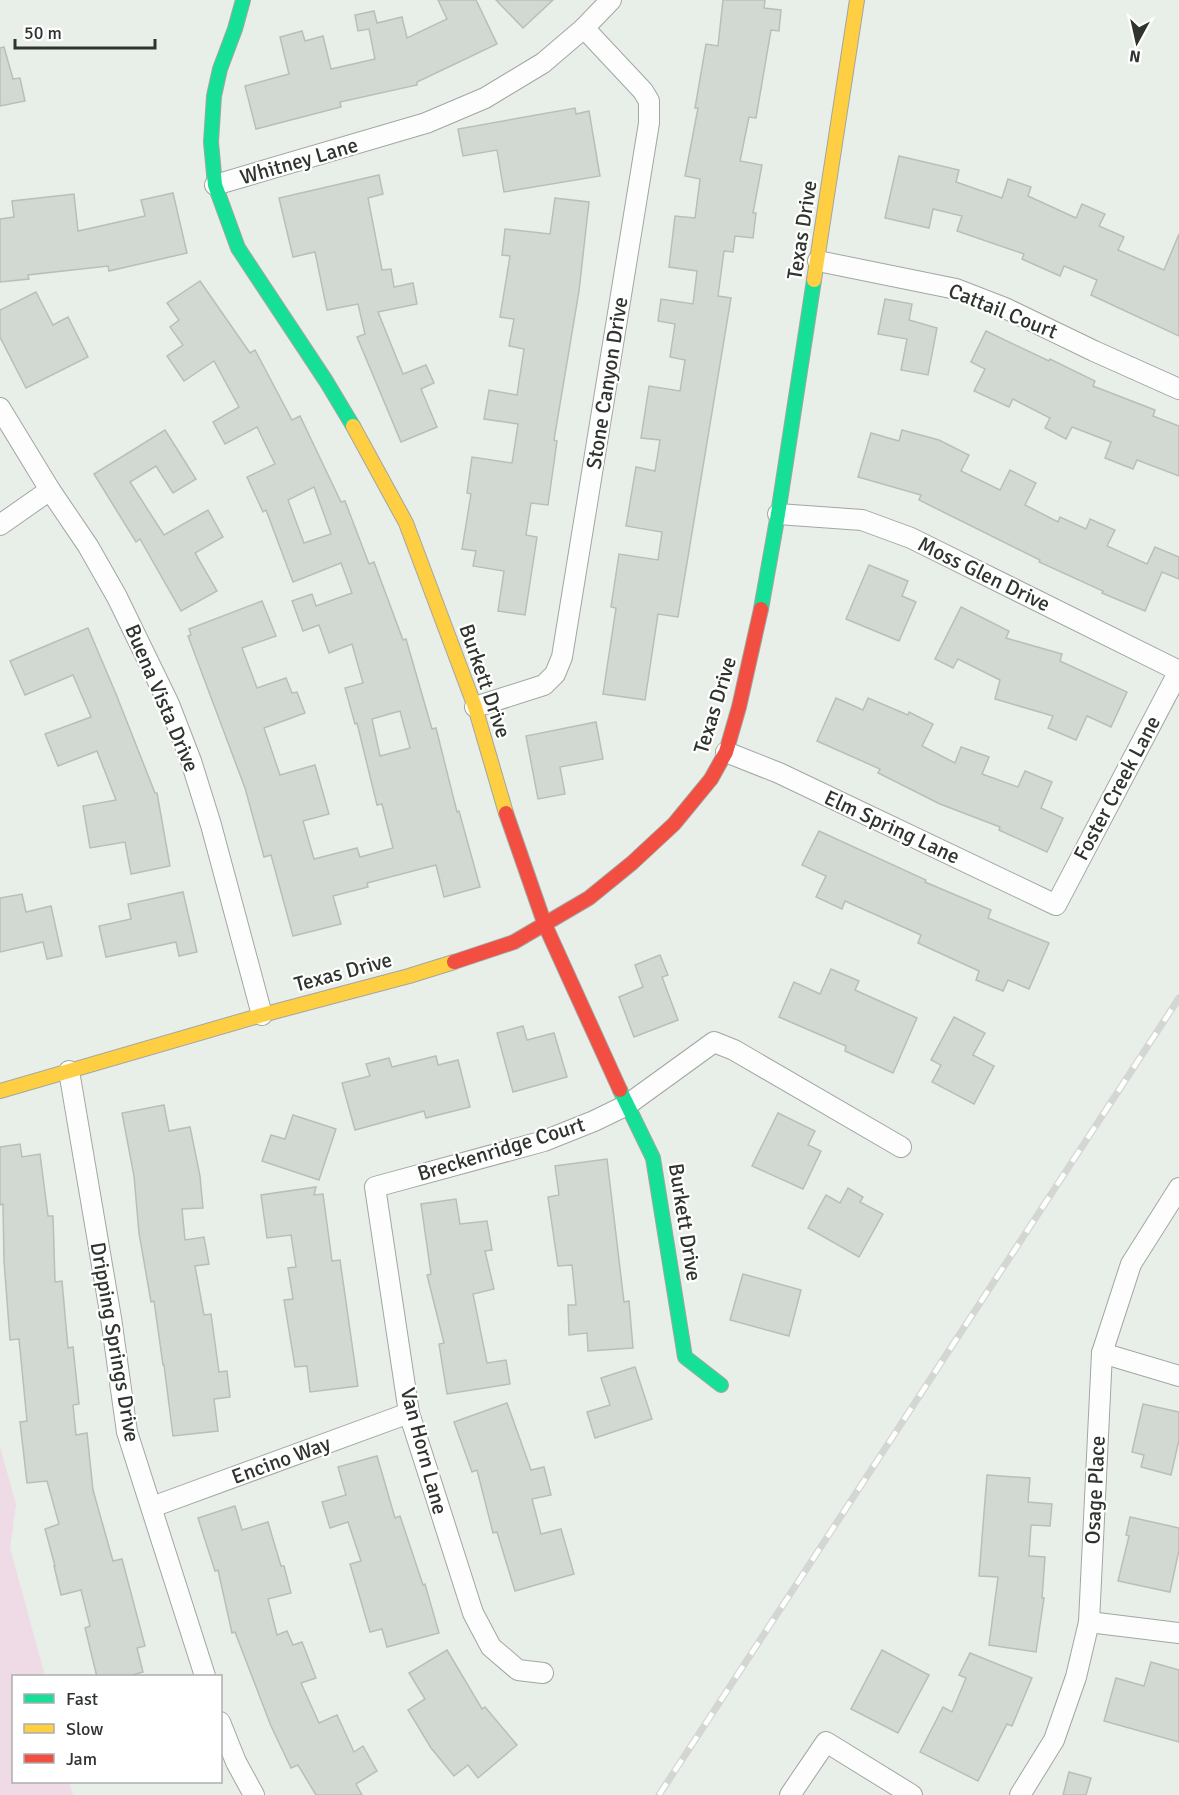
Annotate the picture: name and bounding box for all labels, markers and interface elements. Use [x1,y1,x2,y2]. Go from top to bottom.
scale bar [15,12,154,50]
north arrow [1107,12,1167,72]
text: 50 m [24,22,62,44]
text: N [1128,45,1142,67]
street label: Whitney Lane [237,132,361,190]
street label: Texas Drive [781,179,823,281]
street label: Cattail Court [945,277,1061,345]
street label: Stone Canyon Drive [581,295,633,471]
street label: Moss Glen Drive [914,531,1054,617]
street label: Buena Vista Drive [119,620,205,776]
street label: Burkett Drive [453,621,517,741]
street label: Texas Drive [688,653,742,757]
street label: Foster Creek Lane [1068,711,1166,865]
street label: Elm Spring Lane [820,784,964,870]
street label: Texas Drive [291,946,395,998]
street label: Breckenridge Court [414,1111,588,1187]
street label: Burkett Drive [663,1161,707,1283]
street label: Dripping Springs Drive [85,1240,145,1444]
street label: Van Horn Lane [395,1385,453,1517]
street label: Encino Way [228,1430,334,1490]
street label: Osage Place [1079,1435,1111,1545]
legend [12,1675,222,1783]
text: Fast [66,1688,98,1710]
text: Slow [66,1718,103,1740]
text: Jam [66,1748,97,1770]

